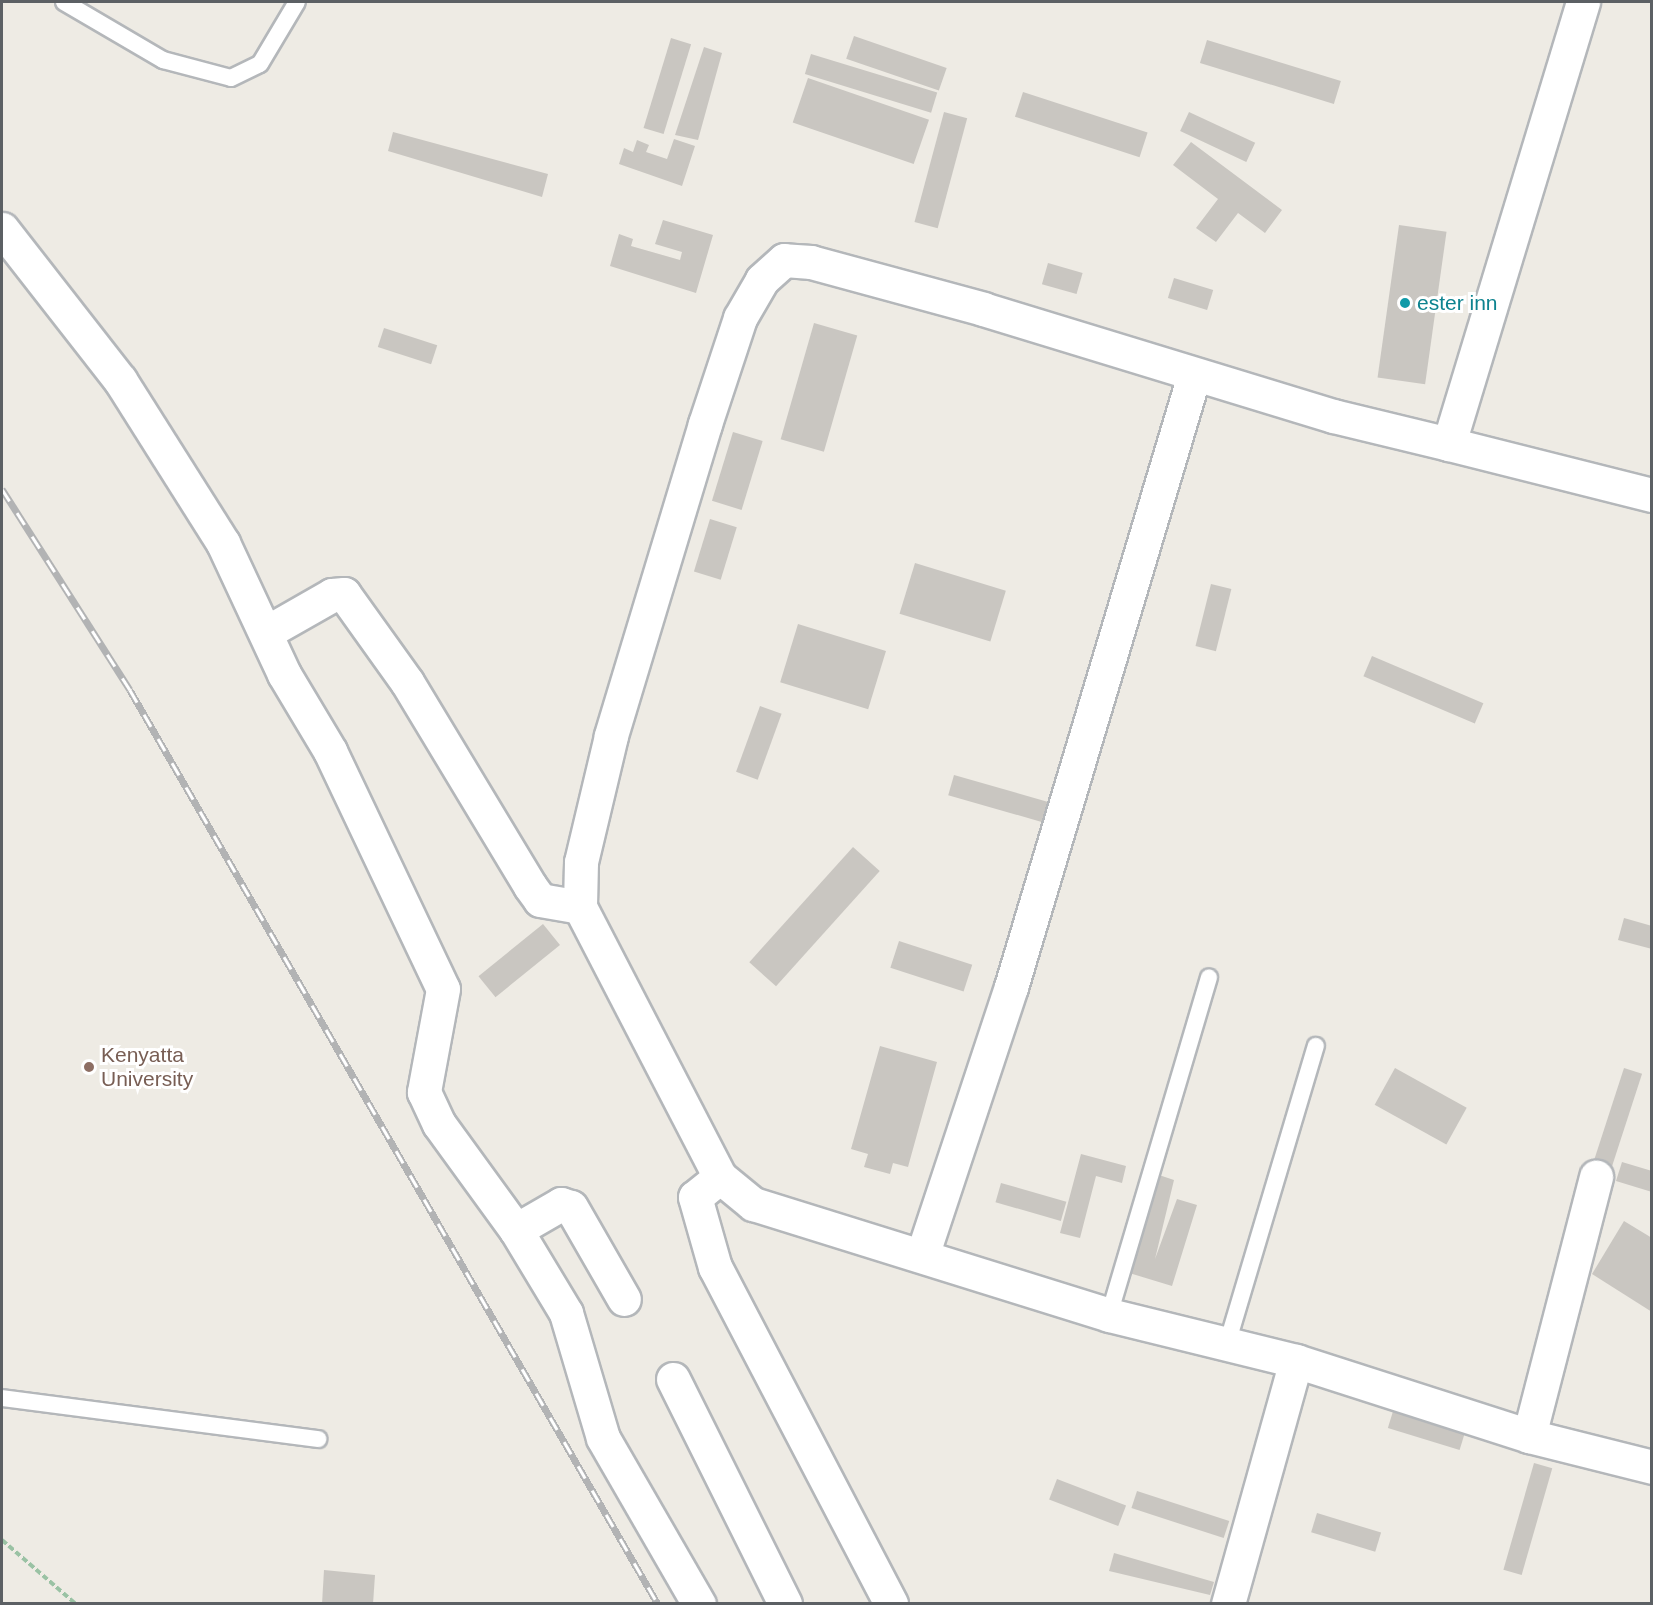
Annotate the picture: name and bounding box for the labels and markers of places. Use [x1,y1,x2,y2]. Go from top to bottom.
place label: ester inn [1417,290,1498,316]
marker: ester inn [1398,296,1412,310]
place label: Kenyatta University [101,1042,193,1092]
marker: Kenyatta University [82,1060,96,1074]

